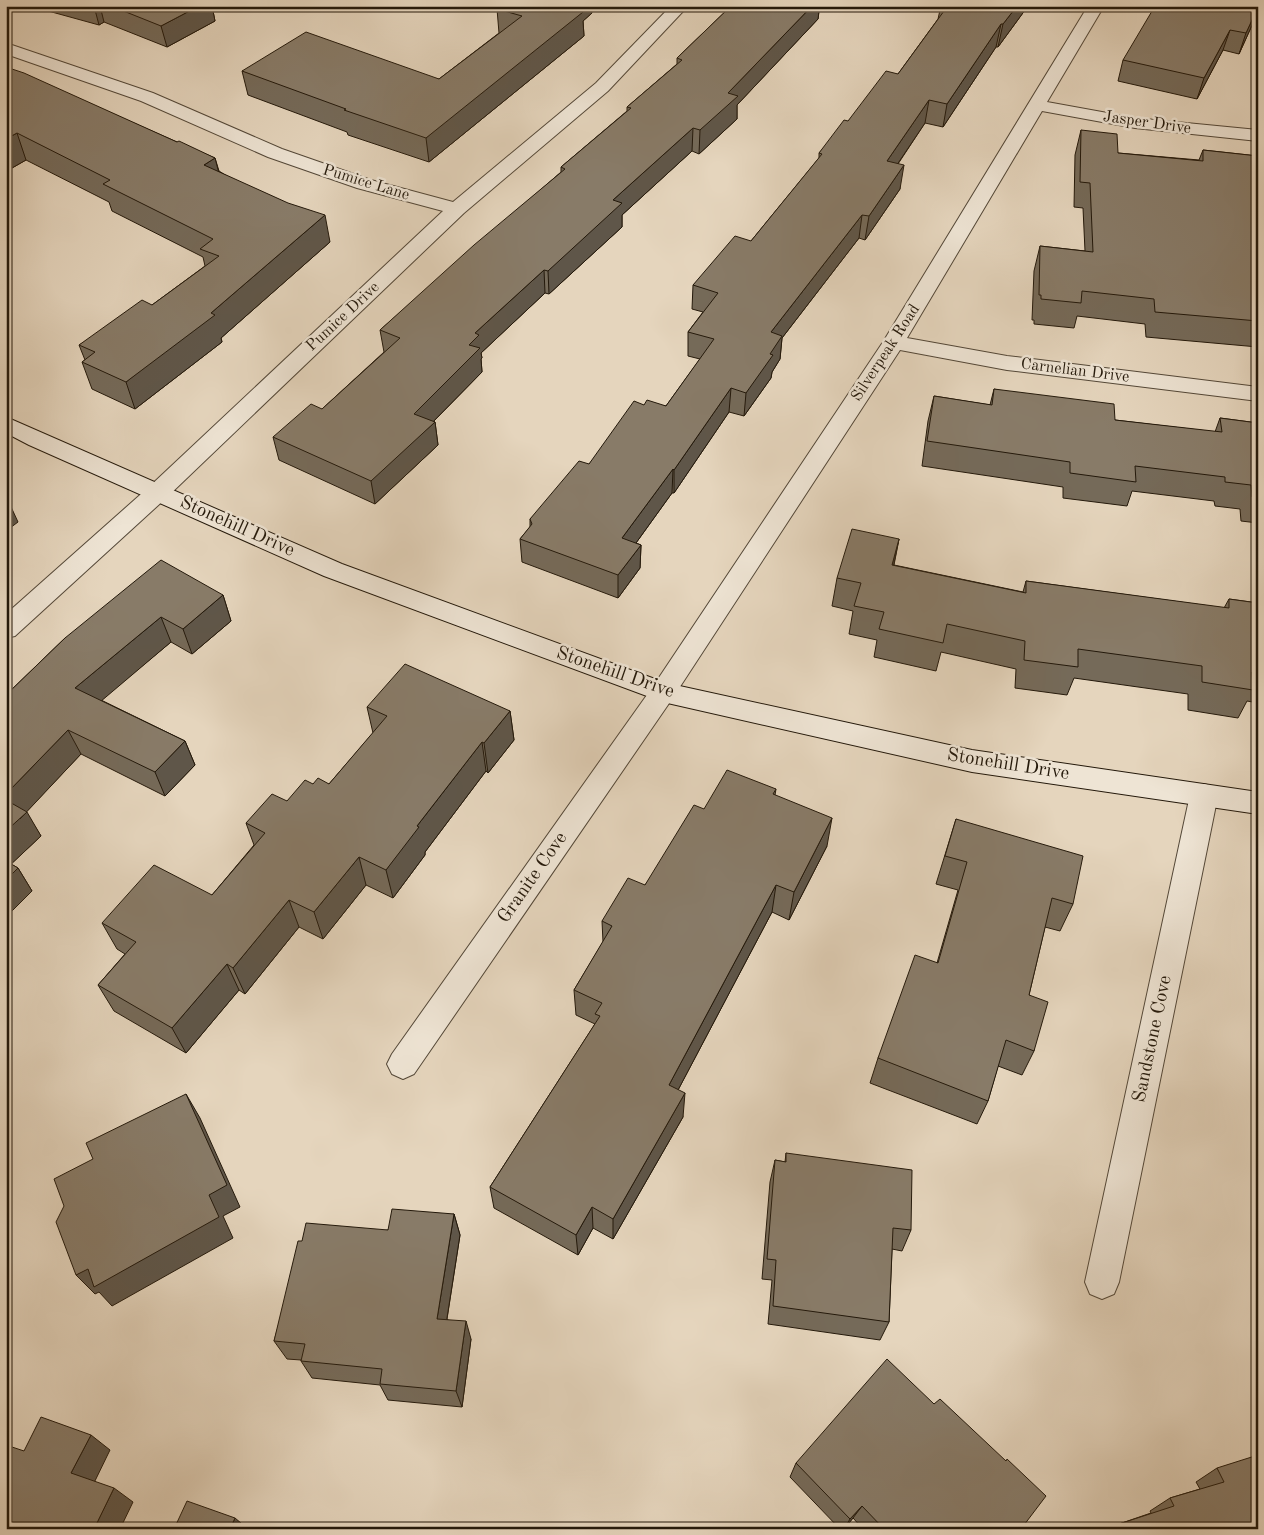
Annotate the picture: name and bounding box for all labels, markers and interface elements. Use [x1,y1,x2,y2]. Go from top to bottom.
street label: Jasper Drive [1102,109,1192,137]
street label: Pumice Lane [321,162,411,204]
street label: Pumice Drive [303,279,383,355]
street label: Silverpeak Road [849,302,923,404]
street label: Carnelian Drive [1020,356,1130,386]
street label: Stonehill Drive [177,493,297,561]
street label: Stonehill Drive [553,644,677,702]
street label: Stonehill Drive [946,746,1070,784]
street label: Granite Cove [495,829,571,927]
street label: Sandstone Cove [1130,974,1176,1104]

